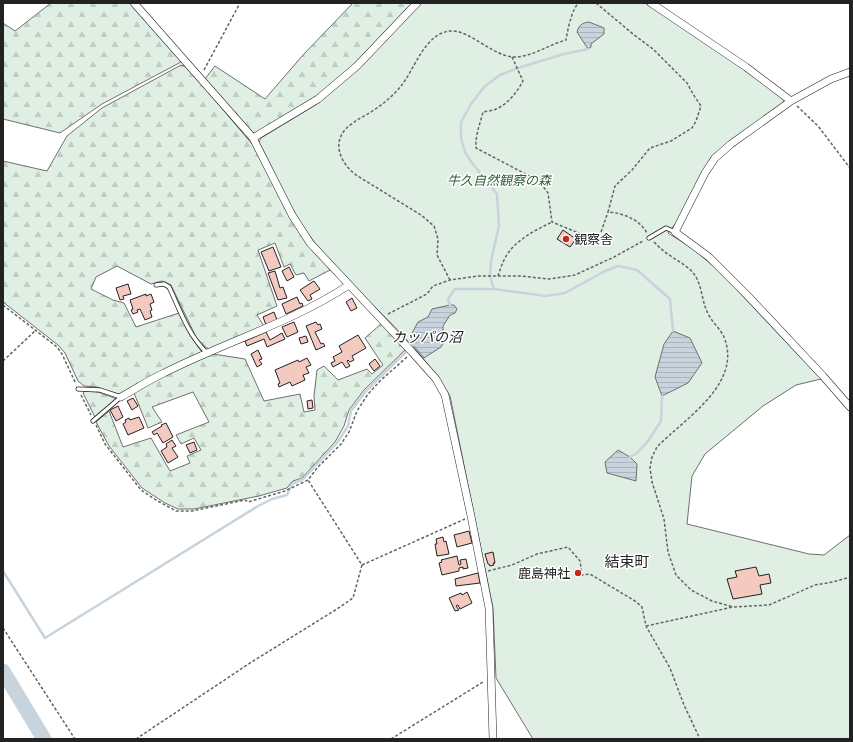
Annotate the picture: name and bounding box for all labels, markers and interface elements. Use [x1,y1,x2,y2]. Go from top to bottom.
park label: 牛久自然観察の森 [447,172,553,189]
place label: 観察舎 [574,231,613,248]
marker: 観察舎 [561,234,571,244]
water label: カッパの沼 [392,328,464,346]
district label: 結束町 [604,552,650,571]
place label: 鹿島神社 [518,565,570,582]
marker: 鹿島神社 [573,568,583,578]

